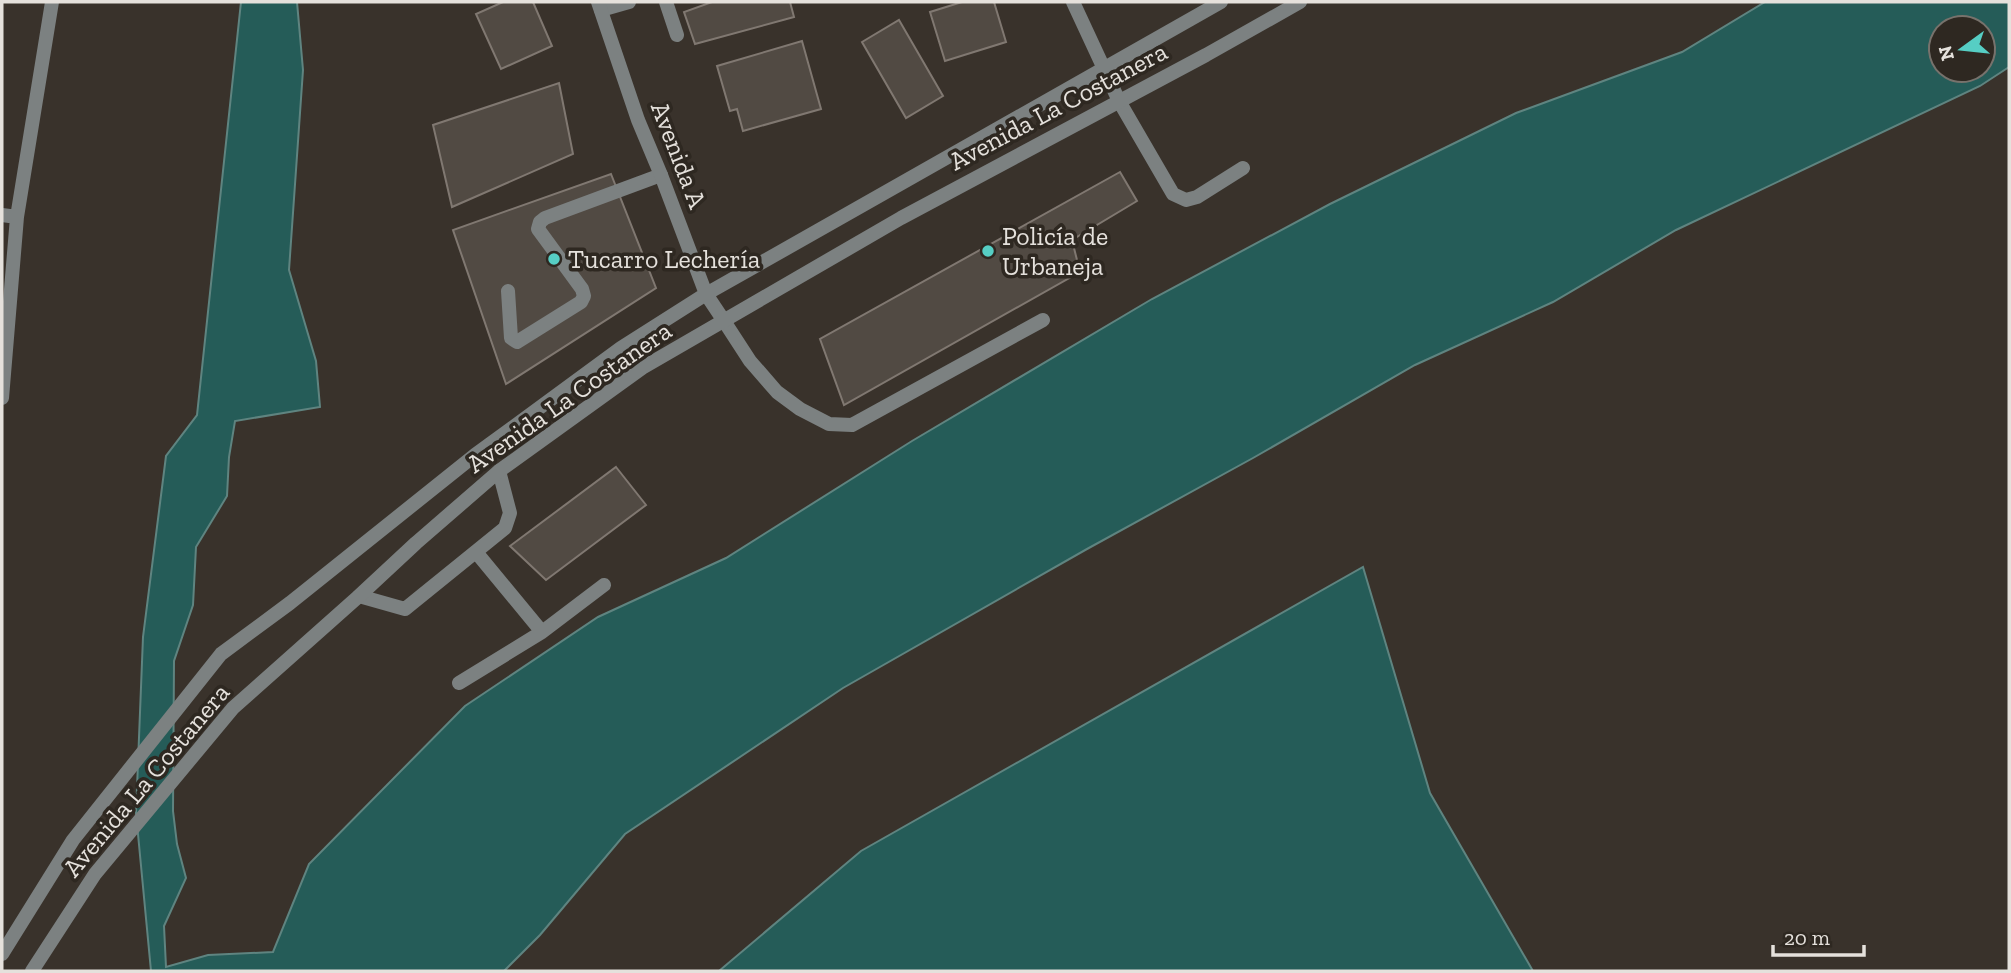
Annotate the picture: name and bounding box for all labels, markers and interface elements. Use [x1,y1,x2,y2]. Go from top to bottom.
north arrow [1927,14,1997,84]
street label: Avenida La Costanera [943,35,1173,177]
text: N [1933,43,1959,63]
street label: Avenida A [644,97,714,214]
place label: Policía de Urbaneja [1002,220,1108,282]
place label: Tucarro Lechería [568,243,761,275]
marker: Policía de Urbaneja [980,243,996,259]
marker: Tucarro Lechería [546,251,562,267]
street label: Avenida La Costanera [460,314,678,480]
street label: Avenida La Costanera [56,676,236,883]
scale bar [1773,914,1864,958]
text: 20 m [1784,925,1830,950]

